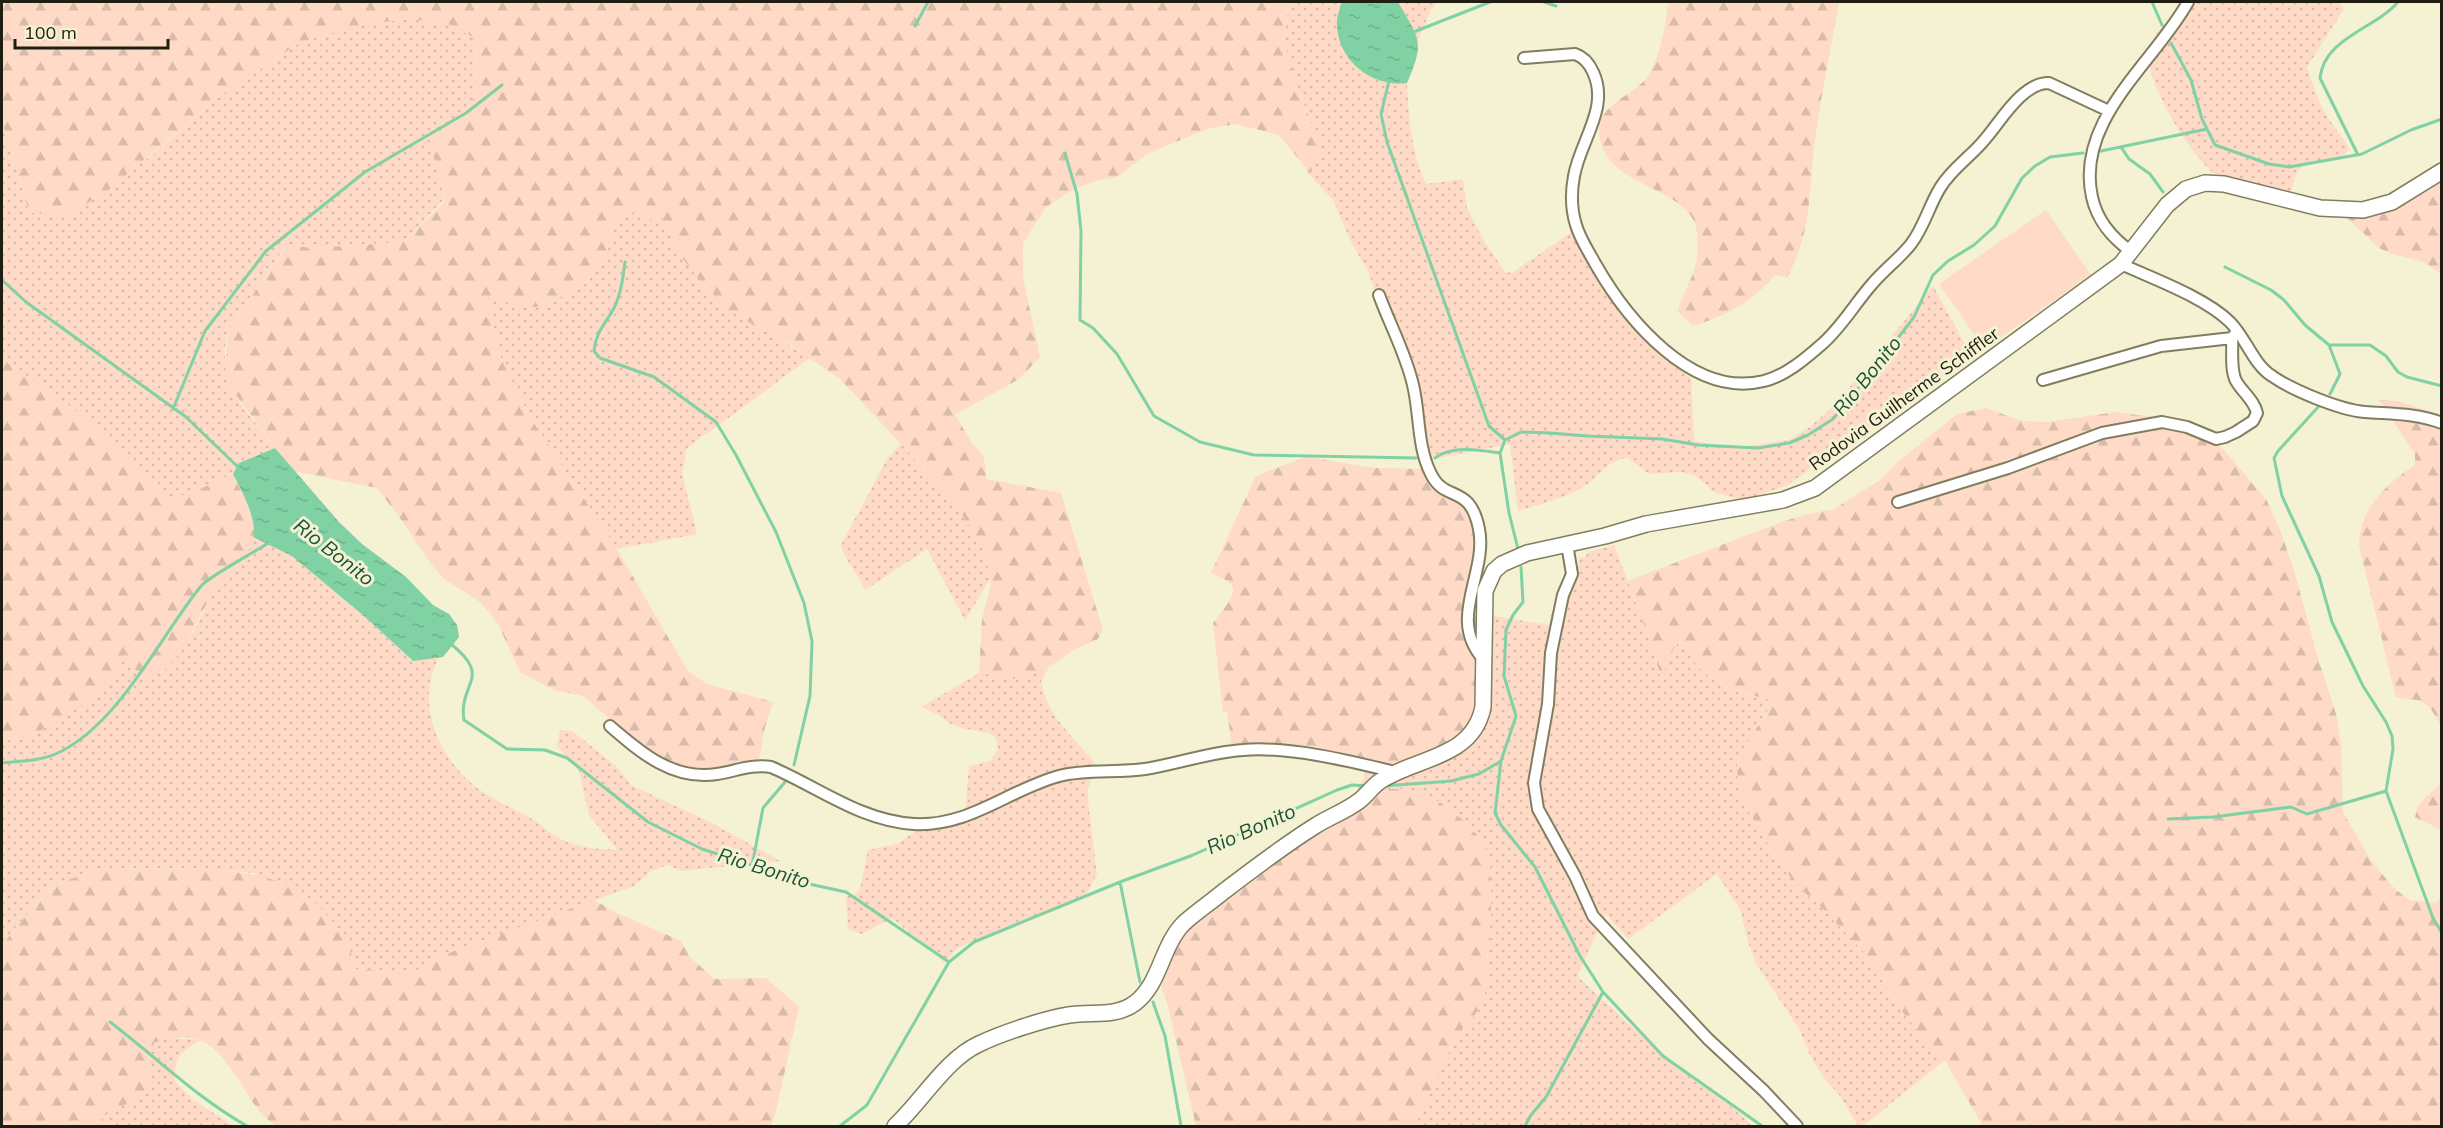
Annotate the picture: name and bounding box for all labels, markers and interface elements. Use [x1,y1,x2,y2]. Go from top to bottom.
scale bar [15,12,168,50]
text: 100 m [24,21,77,44]
street label: Rodovia Guilherme Schiffler [1804,322,2004,475]
water label: Rio Bonito [1827,331,1906,420]
water label: Rio Bonito [289,512,379,591]
water label: Rio Bonito [1202,798,1299,859]
water label: Rio Bonito [715,842,813,893]

